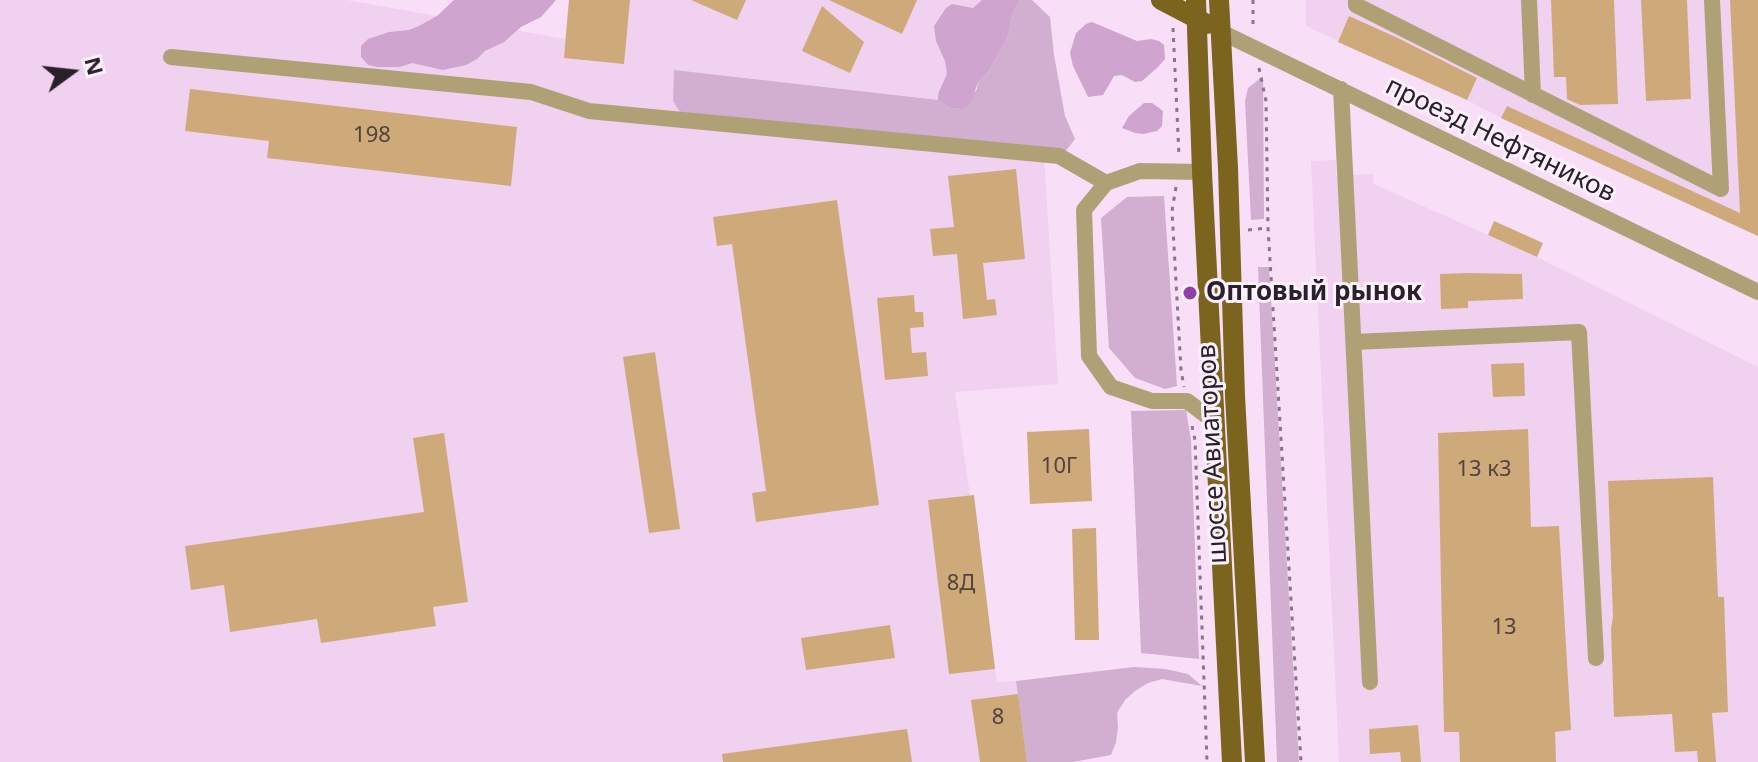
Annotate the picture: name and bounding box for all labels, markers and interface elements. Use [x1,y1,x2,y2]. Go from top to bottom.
north arrow [32,32,112,112]
text: N [78,53,112,78]
street label: проезд Нефтяников [1380,71,1620,209]
house number: 198 [353,123,391,149]
place label: Оптовый рынок [1206,277,1422,309]
marker: Оптовый рынок [1181,284,1199,302]
street label: шоссе Авиаторов [1192,343,1234,565]
house number: 10Г [1041,454,1077,480]
house number: 13 к3 [1456,457,1512,483]
house number: 8Д [947,571,975,597]
house number: 13 [1491,615,1517,641]
house number: 8 [992,705,1004,731]

